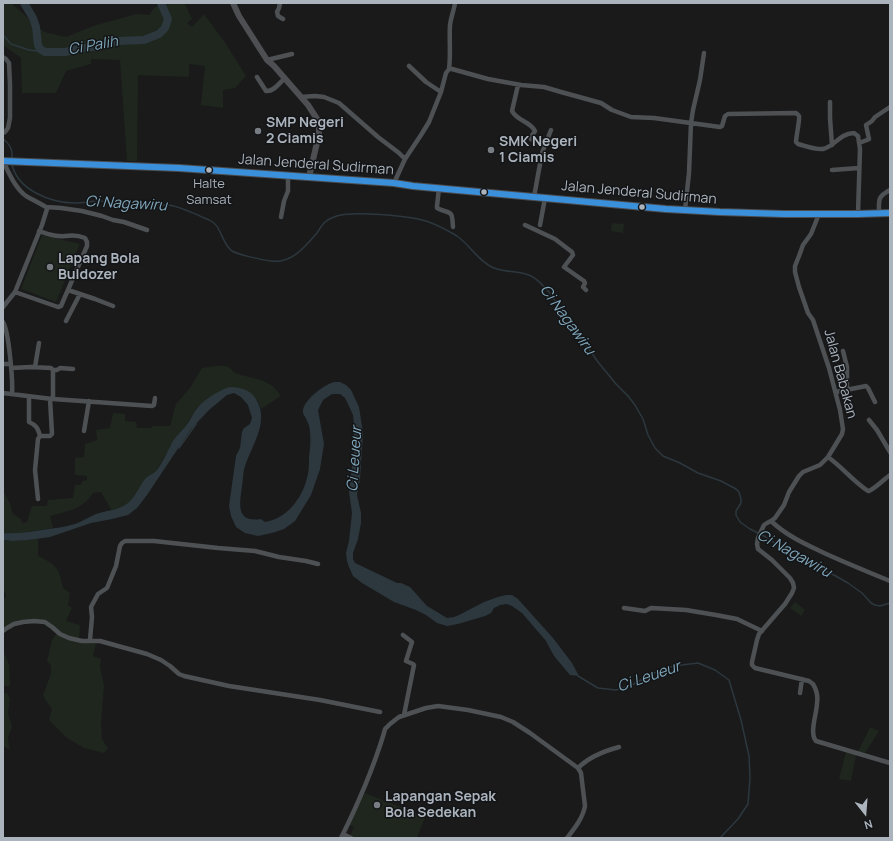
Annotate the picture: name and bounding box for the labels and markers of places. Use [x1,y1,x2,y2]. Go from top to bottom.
place label: SMP Negeri 2 Ciamis [266,115,344,148]
marker: SMP Negeri 2 Ciamis [253,126,263,136]
place label: SMK Negeri 1 Ciamis [499,134,577,166]
marker: SMK Negeri 1 Ciamis [486,145,496,155]
marker: Halte Samsat [204,165,214,175]
place label: Halte Samsat [186,176,232,207]
unlabelled marker [479,187,489,197]
unlabelled marker [637,202,647,212]
place label: Lapang Bola Buldozer [58,251,140,284]
marker: Lapang Bola Buldozer [45,262,55,272]
place label: Lapangan Sepak Bola Sedekan [385,789,496,822]
marker: Lapangan Sepak Bola Sedekan [372,800,382,810]

